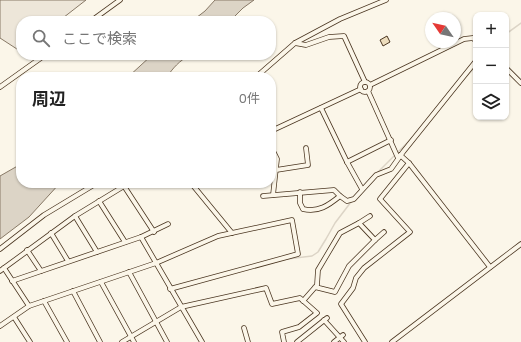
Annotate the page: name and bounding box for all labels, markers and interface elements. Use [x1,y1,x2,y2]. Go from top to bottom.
north arrow [425,12,461,48]
map controls [473,12,509,120]
button: + [473,12,509,48]
search box [16,16,276,60]
icon: search [30,27,52,49]
text: ここで検索 [62,28,137,49]
button: − [473,48,509,84]
button: layers [473,84,509,120]
text: 周辺 [32,87,66,111]
text: 0件 [239,89,260,108]

